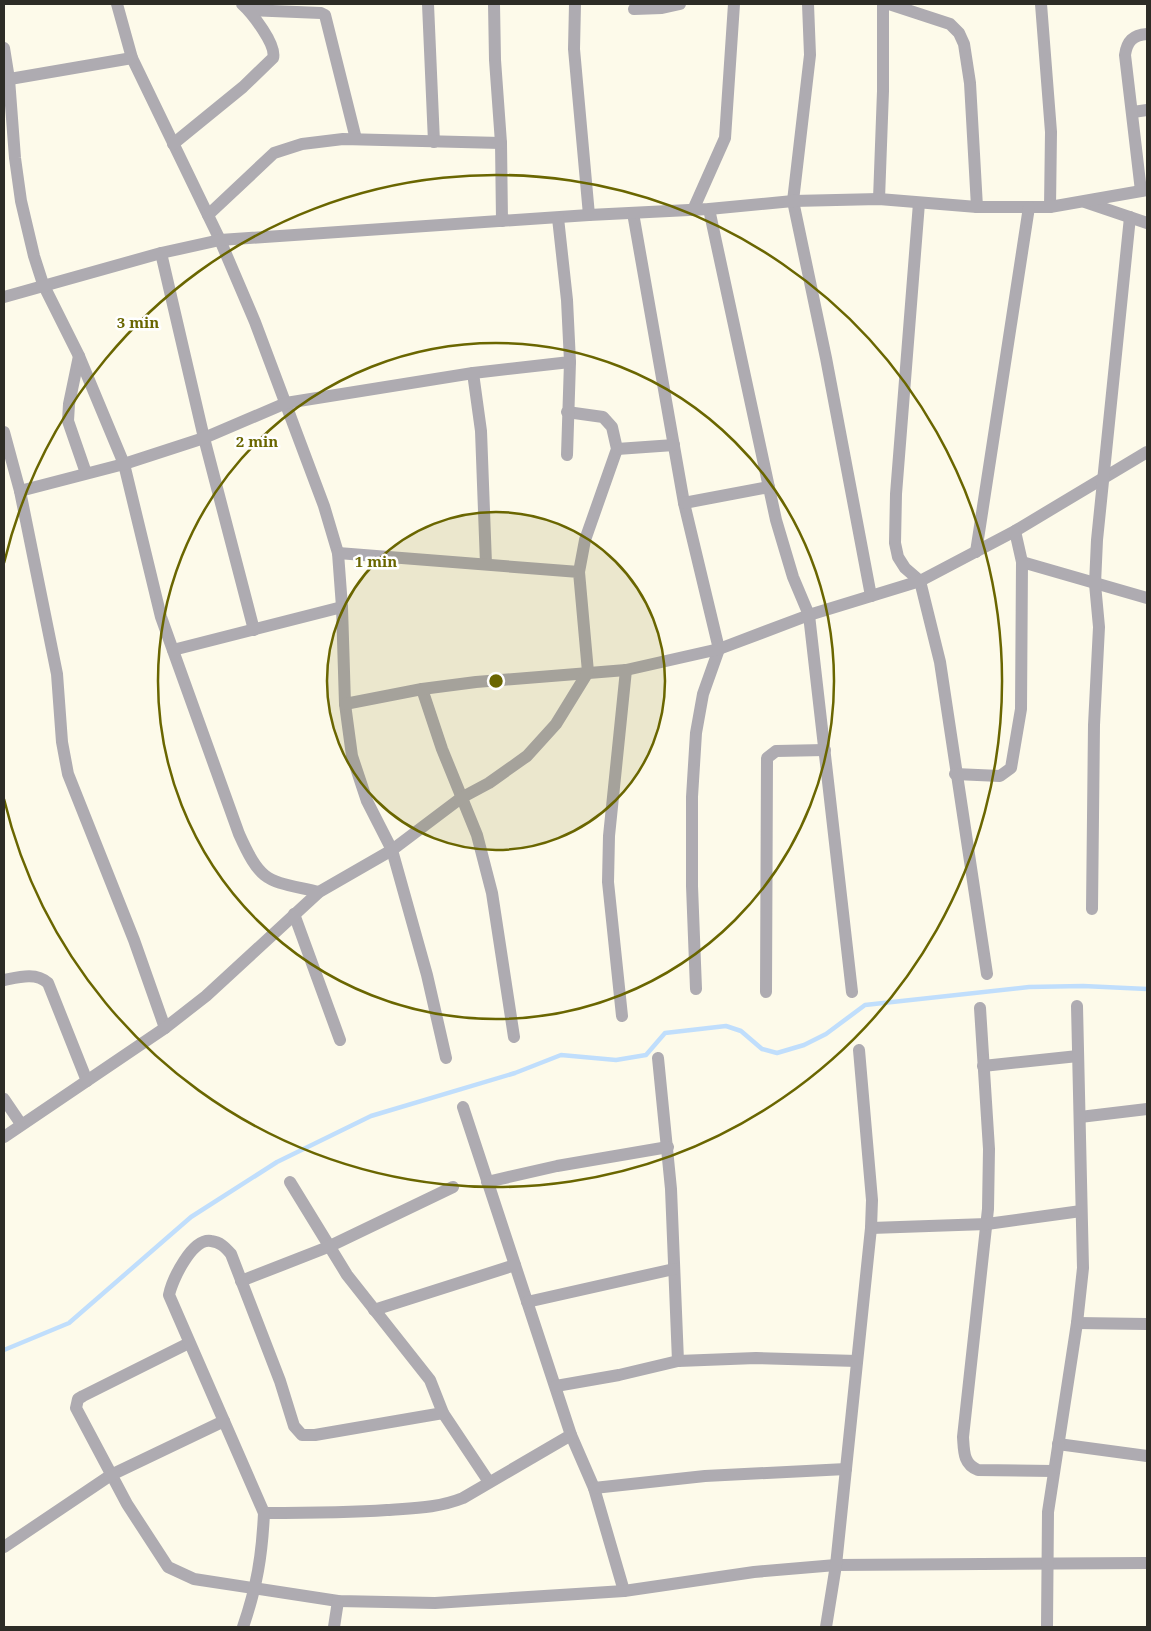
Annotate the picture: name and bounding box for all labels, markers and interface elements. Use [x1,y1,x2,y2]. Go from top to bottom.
text: 3 min [117,312,159,332]
text: 2 min [236,431,278,451]
text: 1 min [355,551,397,571]
centre of rings [487,672,505,690]

